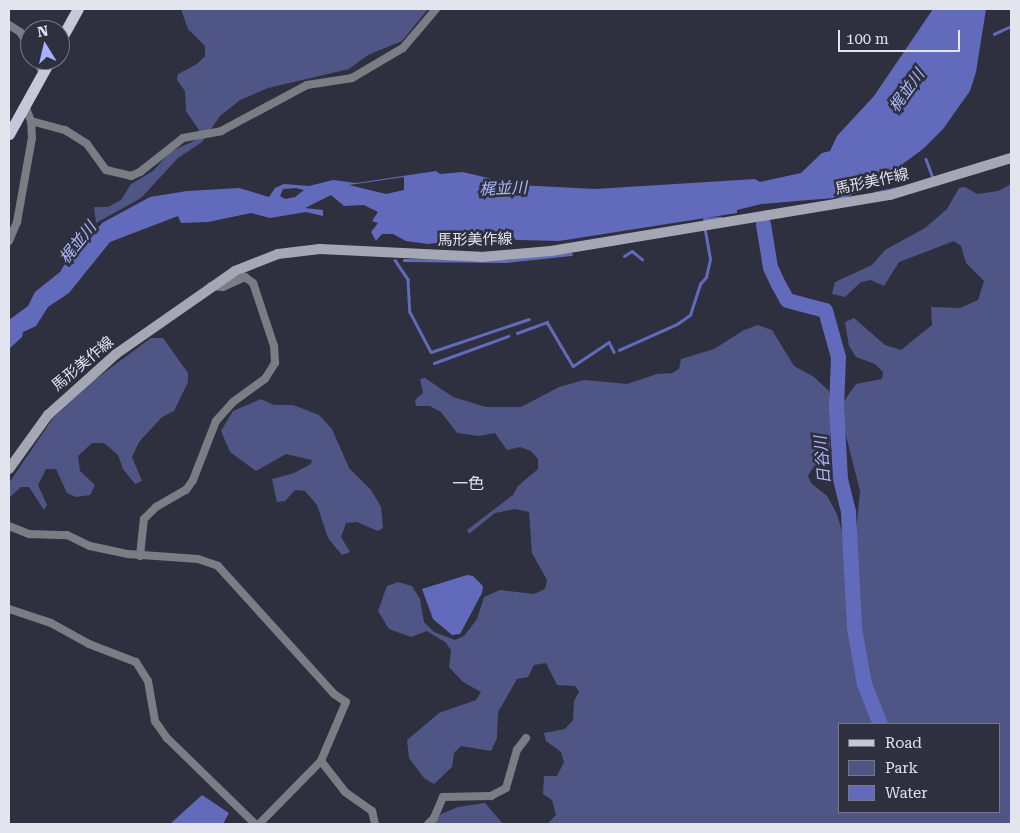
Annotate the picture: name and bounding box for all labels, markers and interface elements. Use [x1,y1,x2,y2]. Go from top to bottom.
north arrow [20,20,70,70]
scale bar [840,20,962,52]
text: N [36,22,49,40]
text: 100 m [846,30,889,48]
water label: 梶並川 [885,66,929,116]
street label: 馬形美作線 [833,165,911,199]
water label: 梶並川 [479,179,527,199]
water label: 梶並川 [55,218,101,268]
street label: 馬形美作線 [437,230,513,250]
street label: 馬形美作線 [48,333,118,395]
water label: 日谷川 [811,435,835,485]
district label: 一色 [452,474,484,494]
legend [838,723,1000,813]
text: Road [885,734,922,752]
text: Park [885,759,918,777]
text: Water [885,784,927,802]

